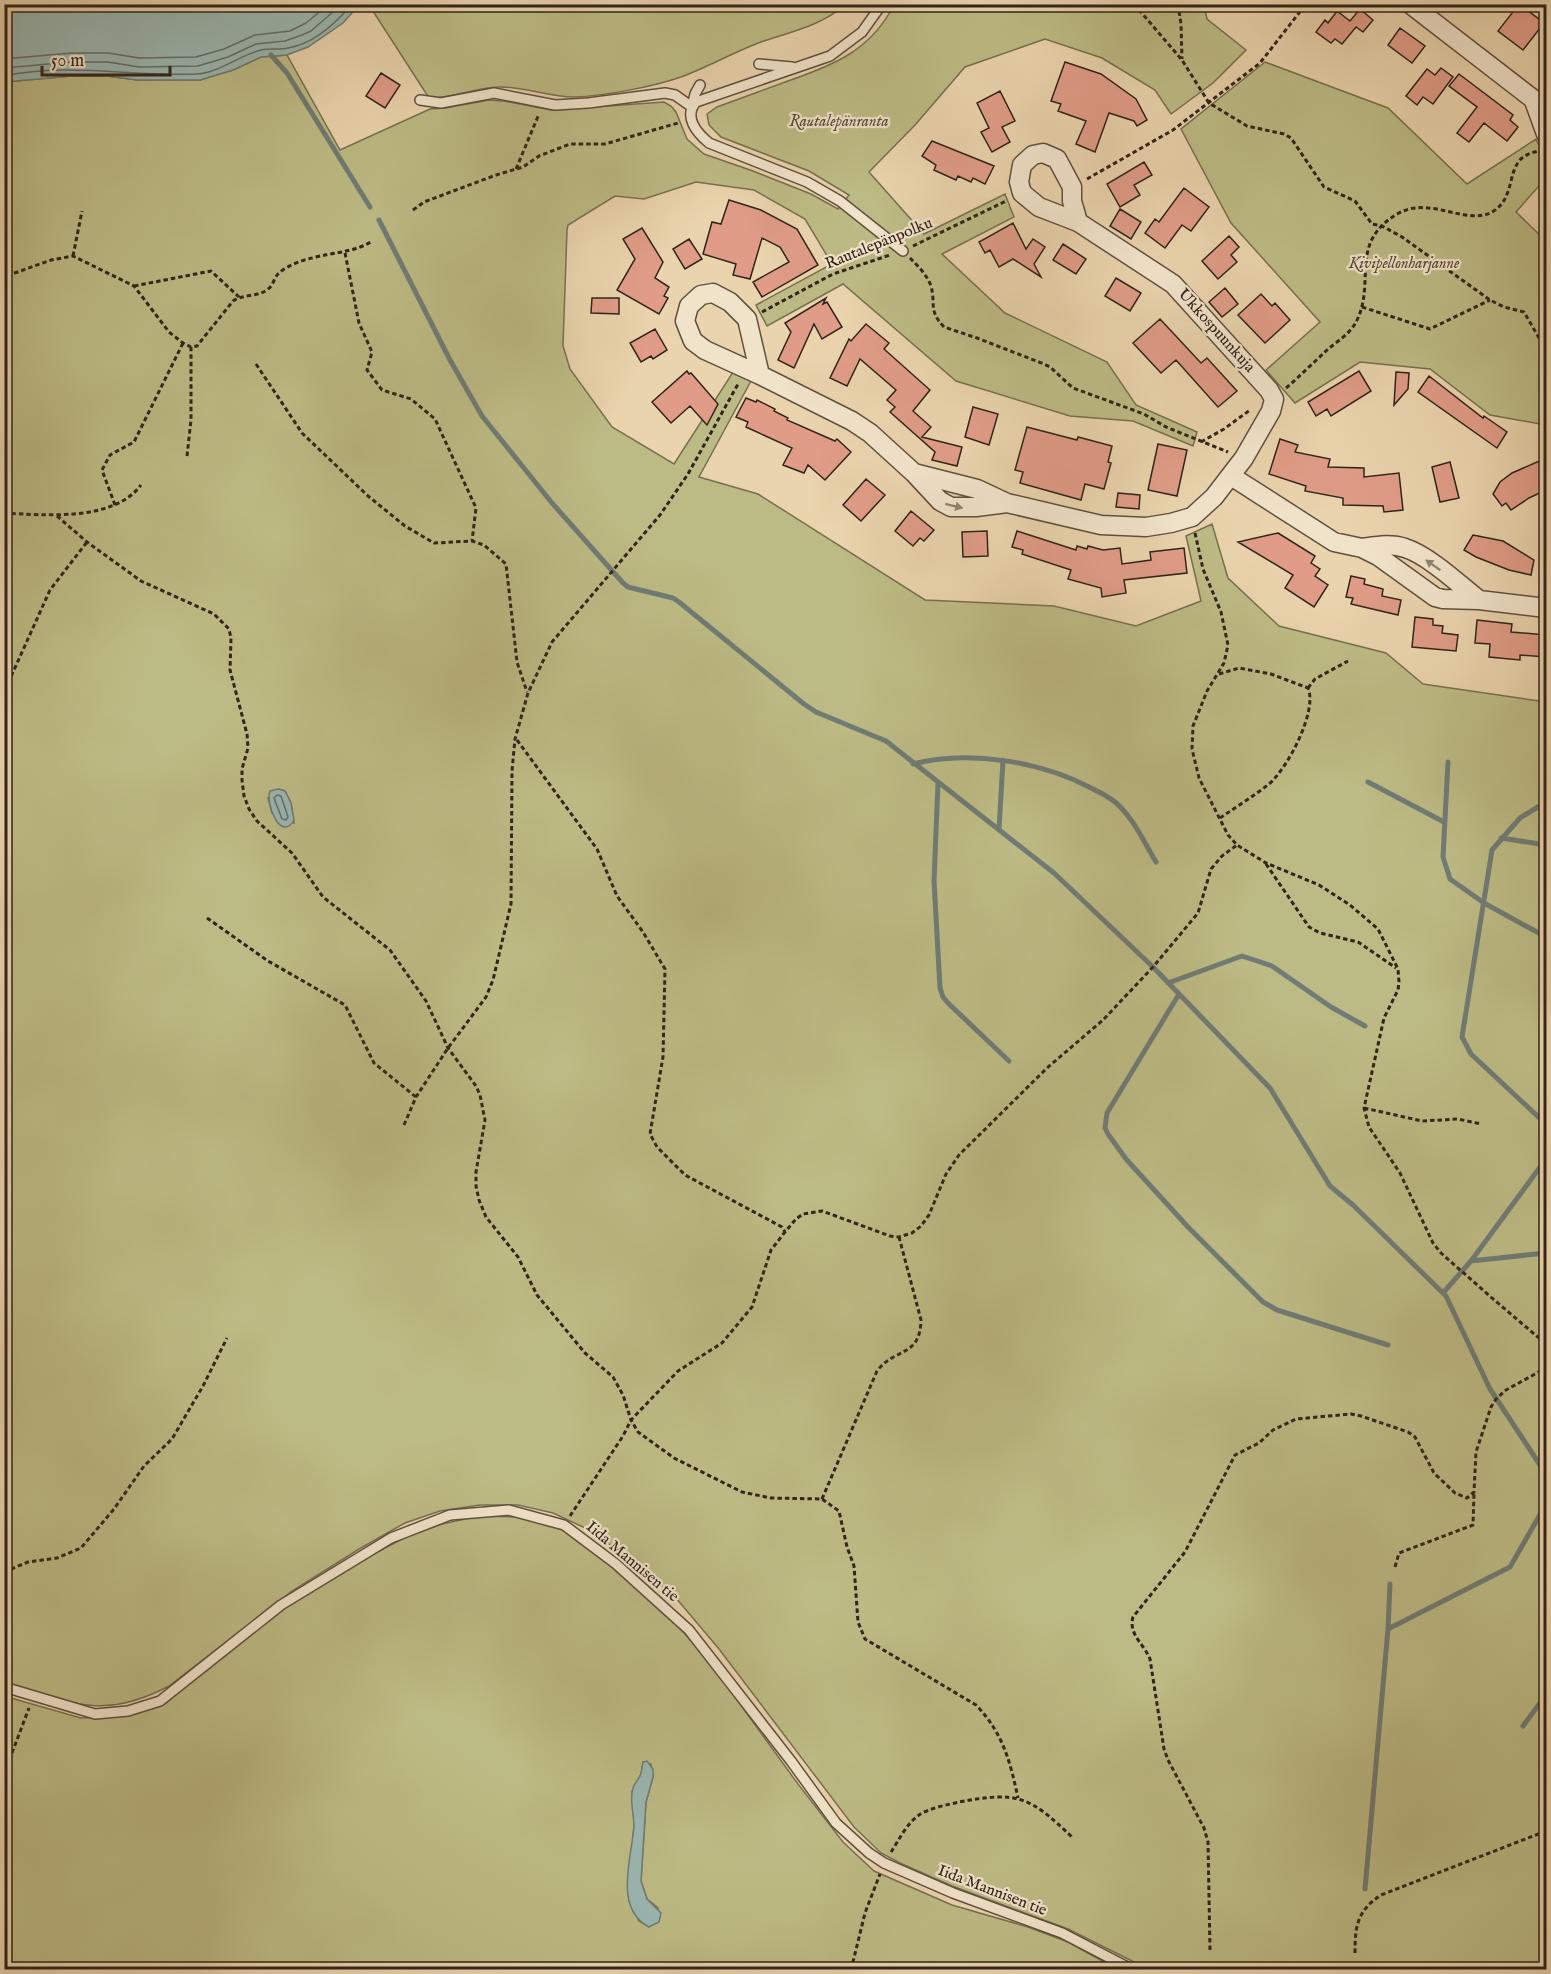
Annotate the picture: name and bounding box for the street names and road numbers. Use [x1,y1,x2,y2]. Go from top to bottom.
street label: Rautalepänpolku [822,213,936,275]
street label: Ukkospuunkuja [1173,285,1259,377]
street label: Iida Mannisen tie [581,1517,683,1607]
street label: Iida Mannisen tie [935,1861,1049,1921]

